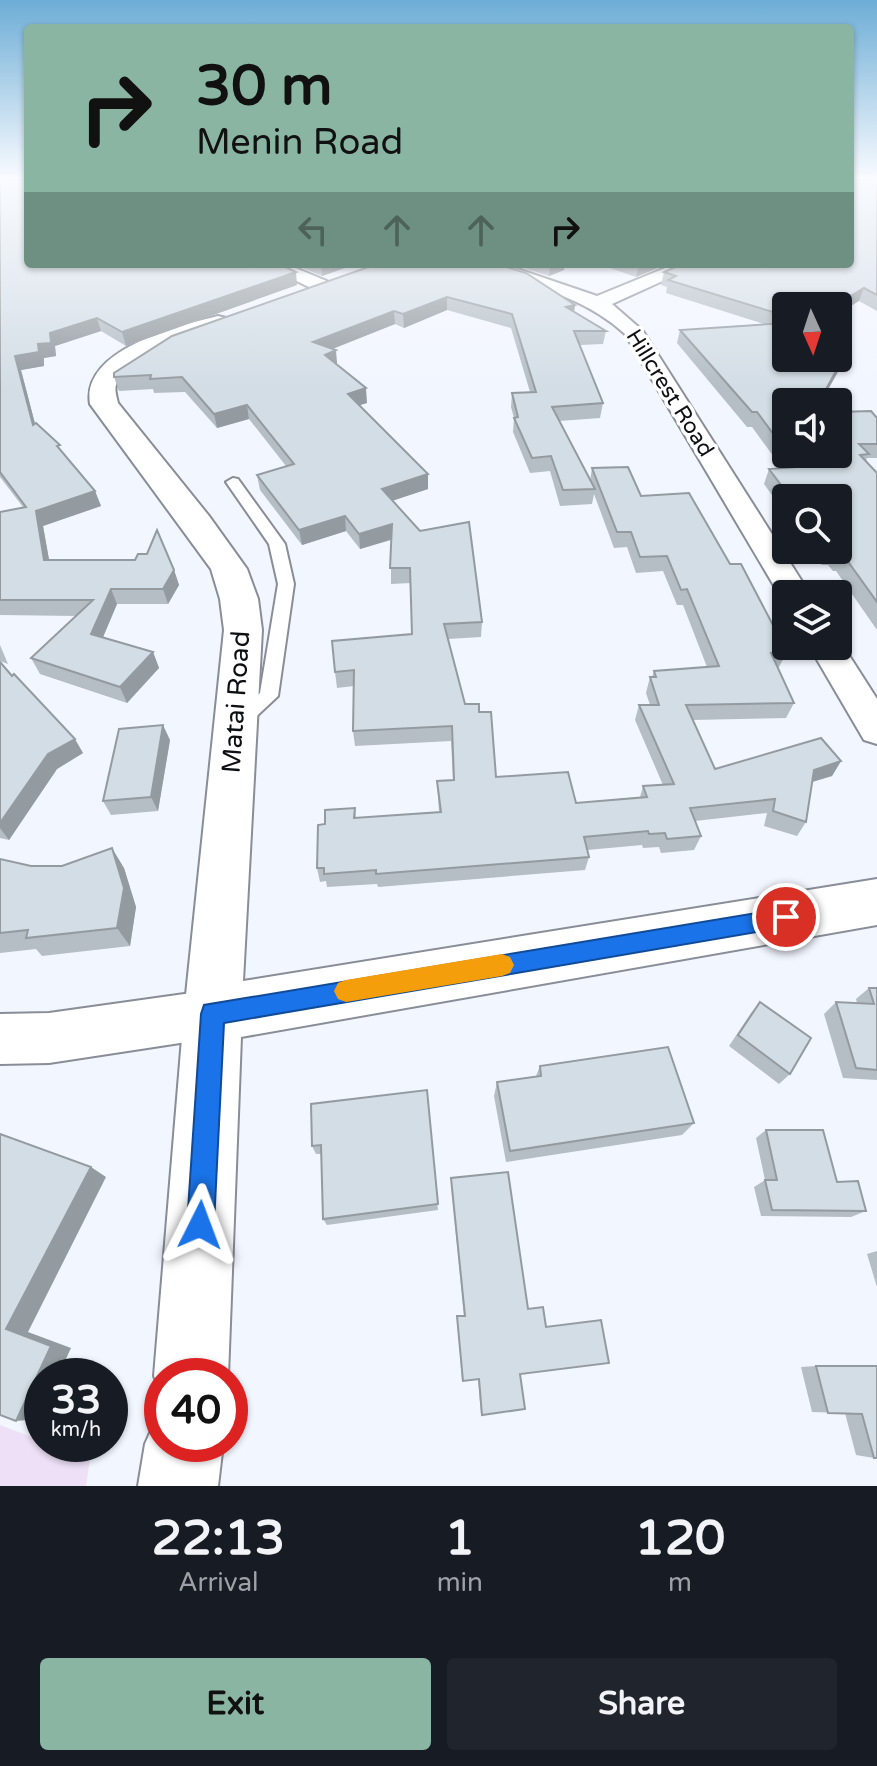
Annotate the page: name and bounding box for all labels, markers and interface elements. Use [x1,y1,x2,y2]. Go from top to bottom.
text: 30 m [196,53,332,120]
icon: right [64,56,168,160]
text: Menin Road [196,121,403,164]
icon: left [291,208,335,252]
icon: ahead [375,208,419,252]
icon: ahead [459,208,503,252]
icon: right [543,208,587,252]
north arrow [772,292,852,372]
map controls [772,292,852,660]
street label: Hillcrest Road [621,325,719,461]
button: sound [772,388,852,468]
button: search [772,484,852,564]
button: layers [772,580,852,660]
street label: Matai Road [216,630,256,774]
pin [752,883,820,951]
icon: arrive [764,895,808,939]
position arrow [158,1183,242,1267]
speed limit sign: 40 [144,1358,248,1462]
text: 33 [51,1376,101,1424]
text: km/h [51,1418,101,1442]
text: 22:13 [152,1510,285,1568]
text: 1 [445,1510,475,1568]
text: 120 [635,1510,725,1568]
text: Arrival [178,1567,259,1598]
text: min [437,1567,483,1598]
text: m [668,1567,692,1598]
button: Exit [40,1658,431,1750]
button: Share [447,1658,837,1750]

